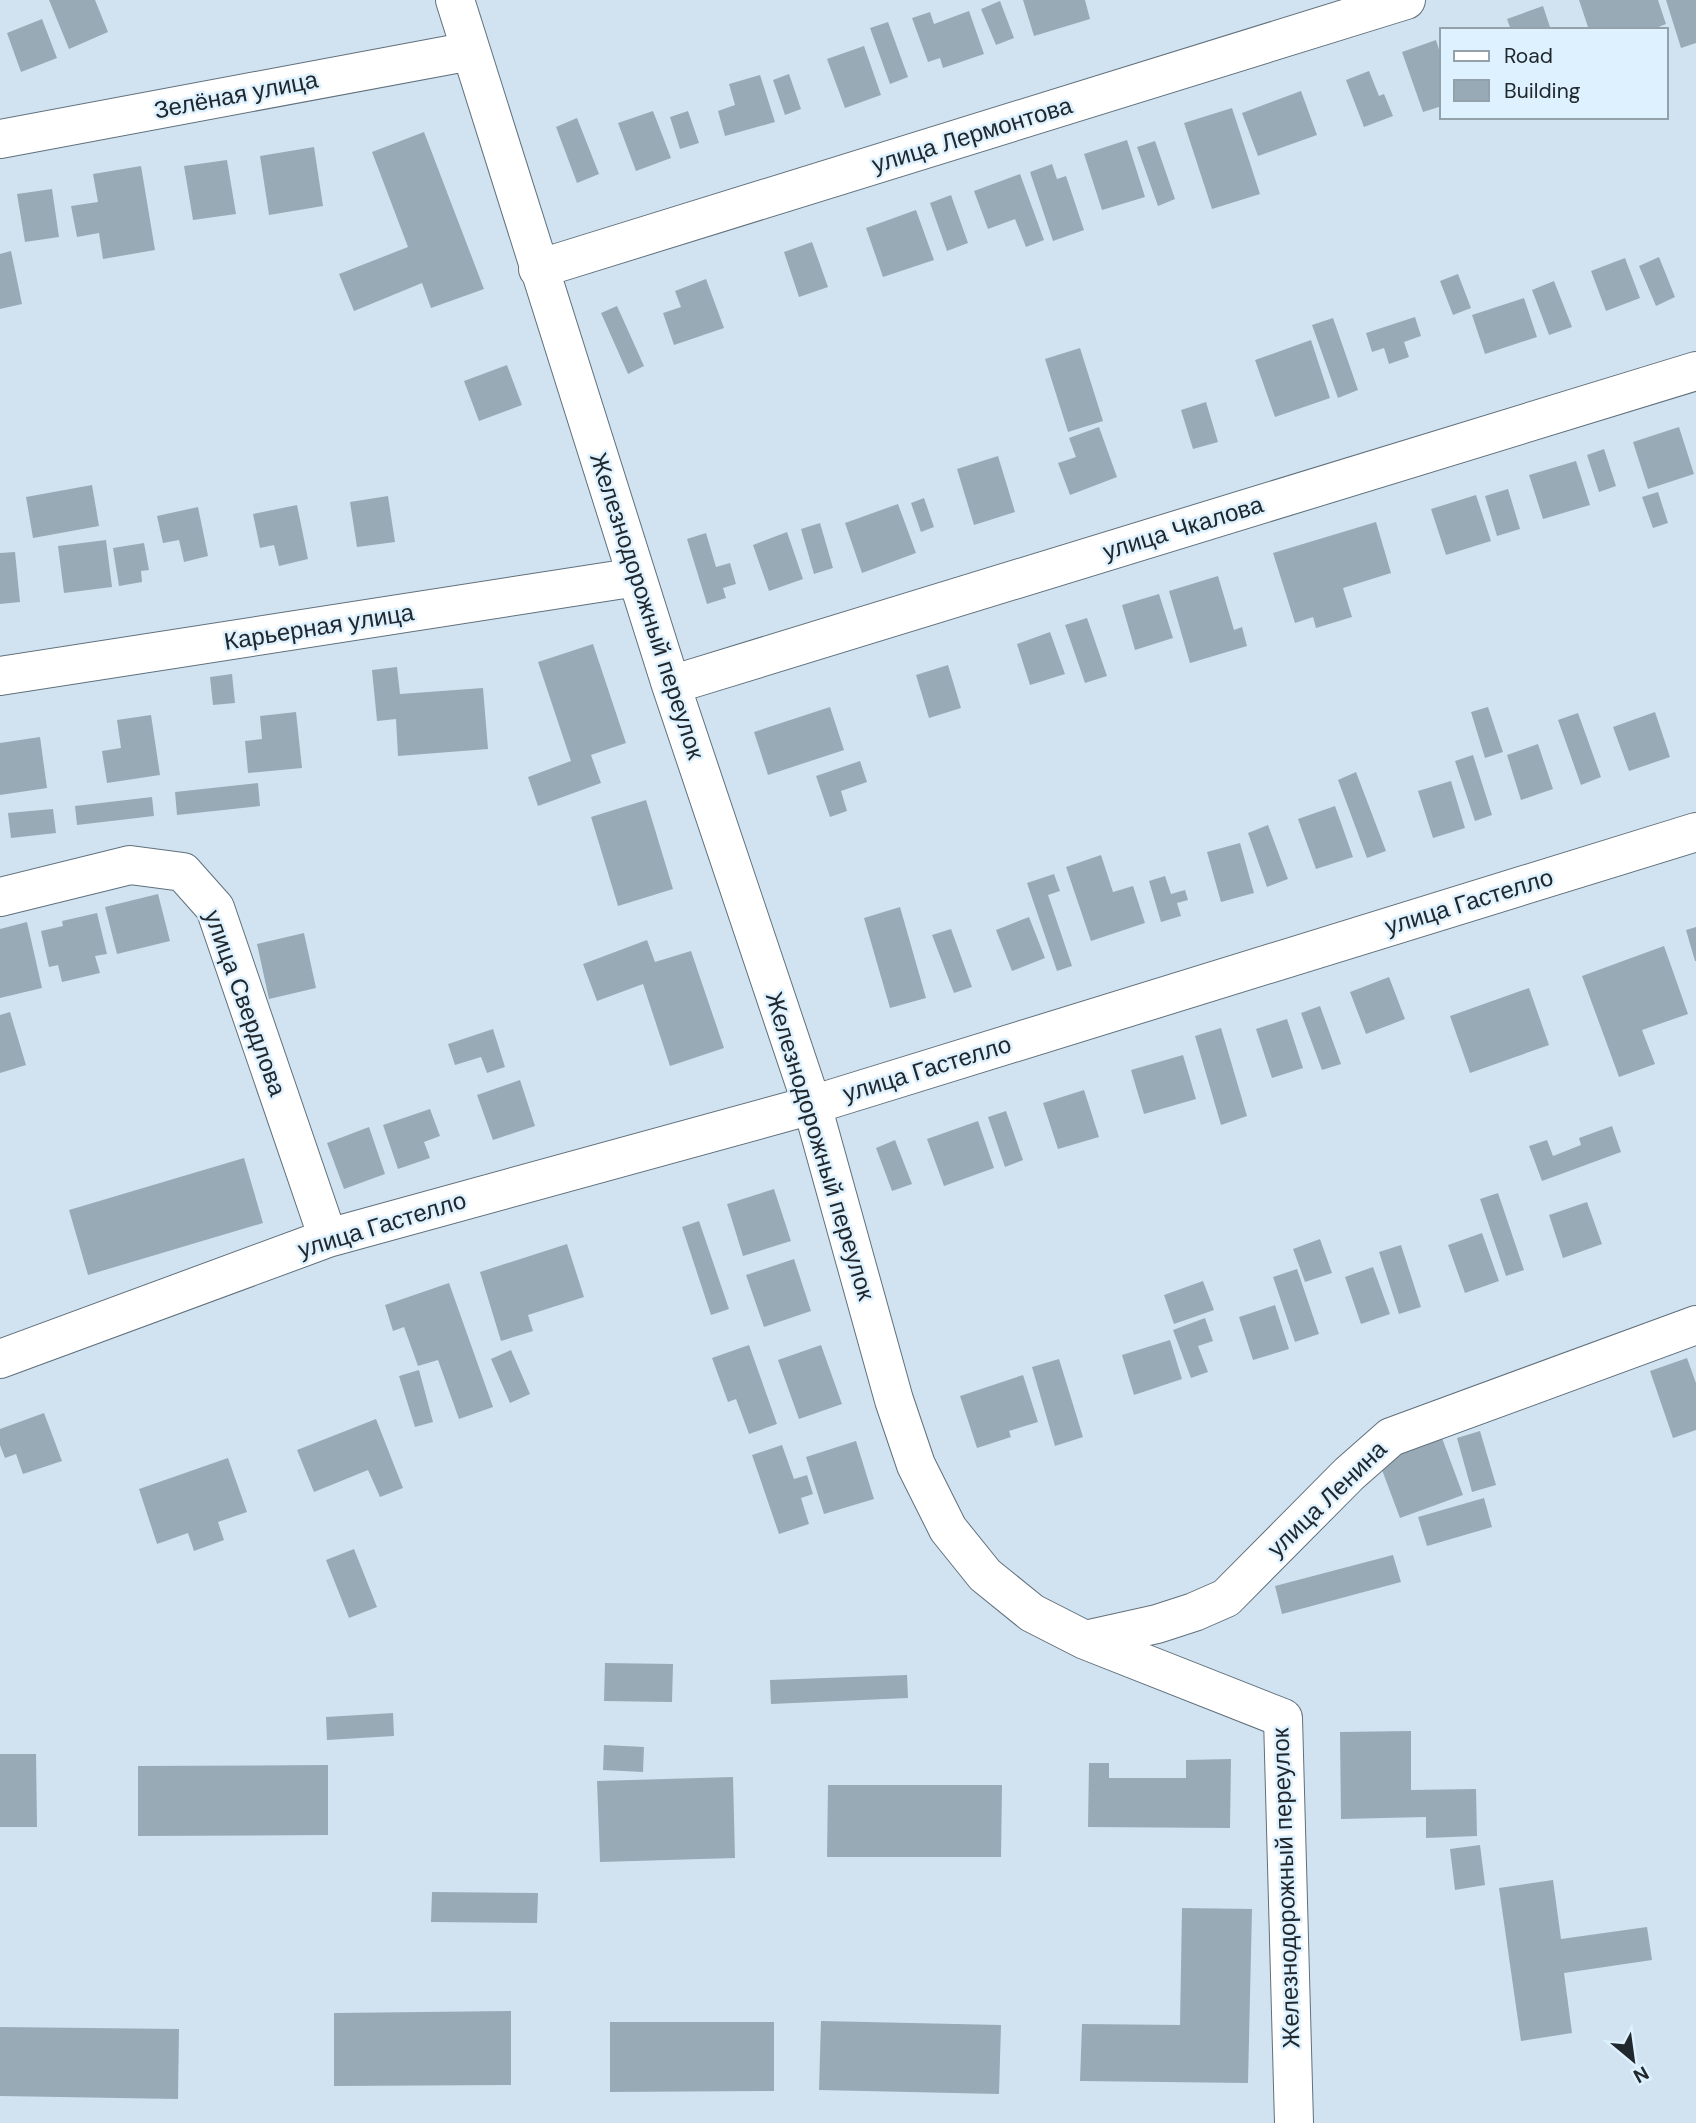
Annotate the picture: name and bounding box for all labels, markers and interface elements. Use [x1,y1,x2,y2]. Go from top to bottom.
legend [1440,28,1668,119]
text: Road [1504,42,1553,70]
street label: Зелёная улица [151,63,321,126]
text: Building [1504,77,1581,105]
street label: улица Лермонтова [868,89,1076,180]
street label: Железнодорожный переулок [583,449,712,764]
street label: улица Чкалова [1099,488,1267,567]
street label: Карьерная улица [222,596,417,657]
street label: улица Гастелло [1381,861,1557,942]
street label: улица Свердлова [197,906,294,1101]
street label: Железнодорожный переулок [759,988,882,1304]
street label: улица Гастелло [839,1028,1015,1109]
street label: улица Гастелло [294,1184,470,1265]
street label: улица Ленина [1260,1433,1394,1564]
street label: Железнодорожный переулок [1264,1727,1307,2049]
north arrow [1598,2025,1668,2095]
text: N [1629,2060,1653,2089]

